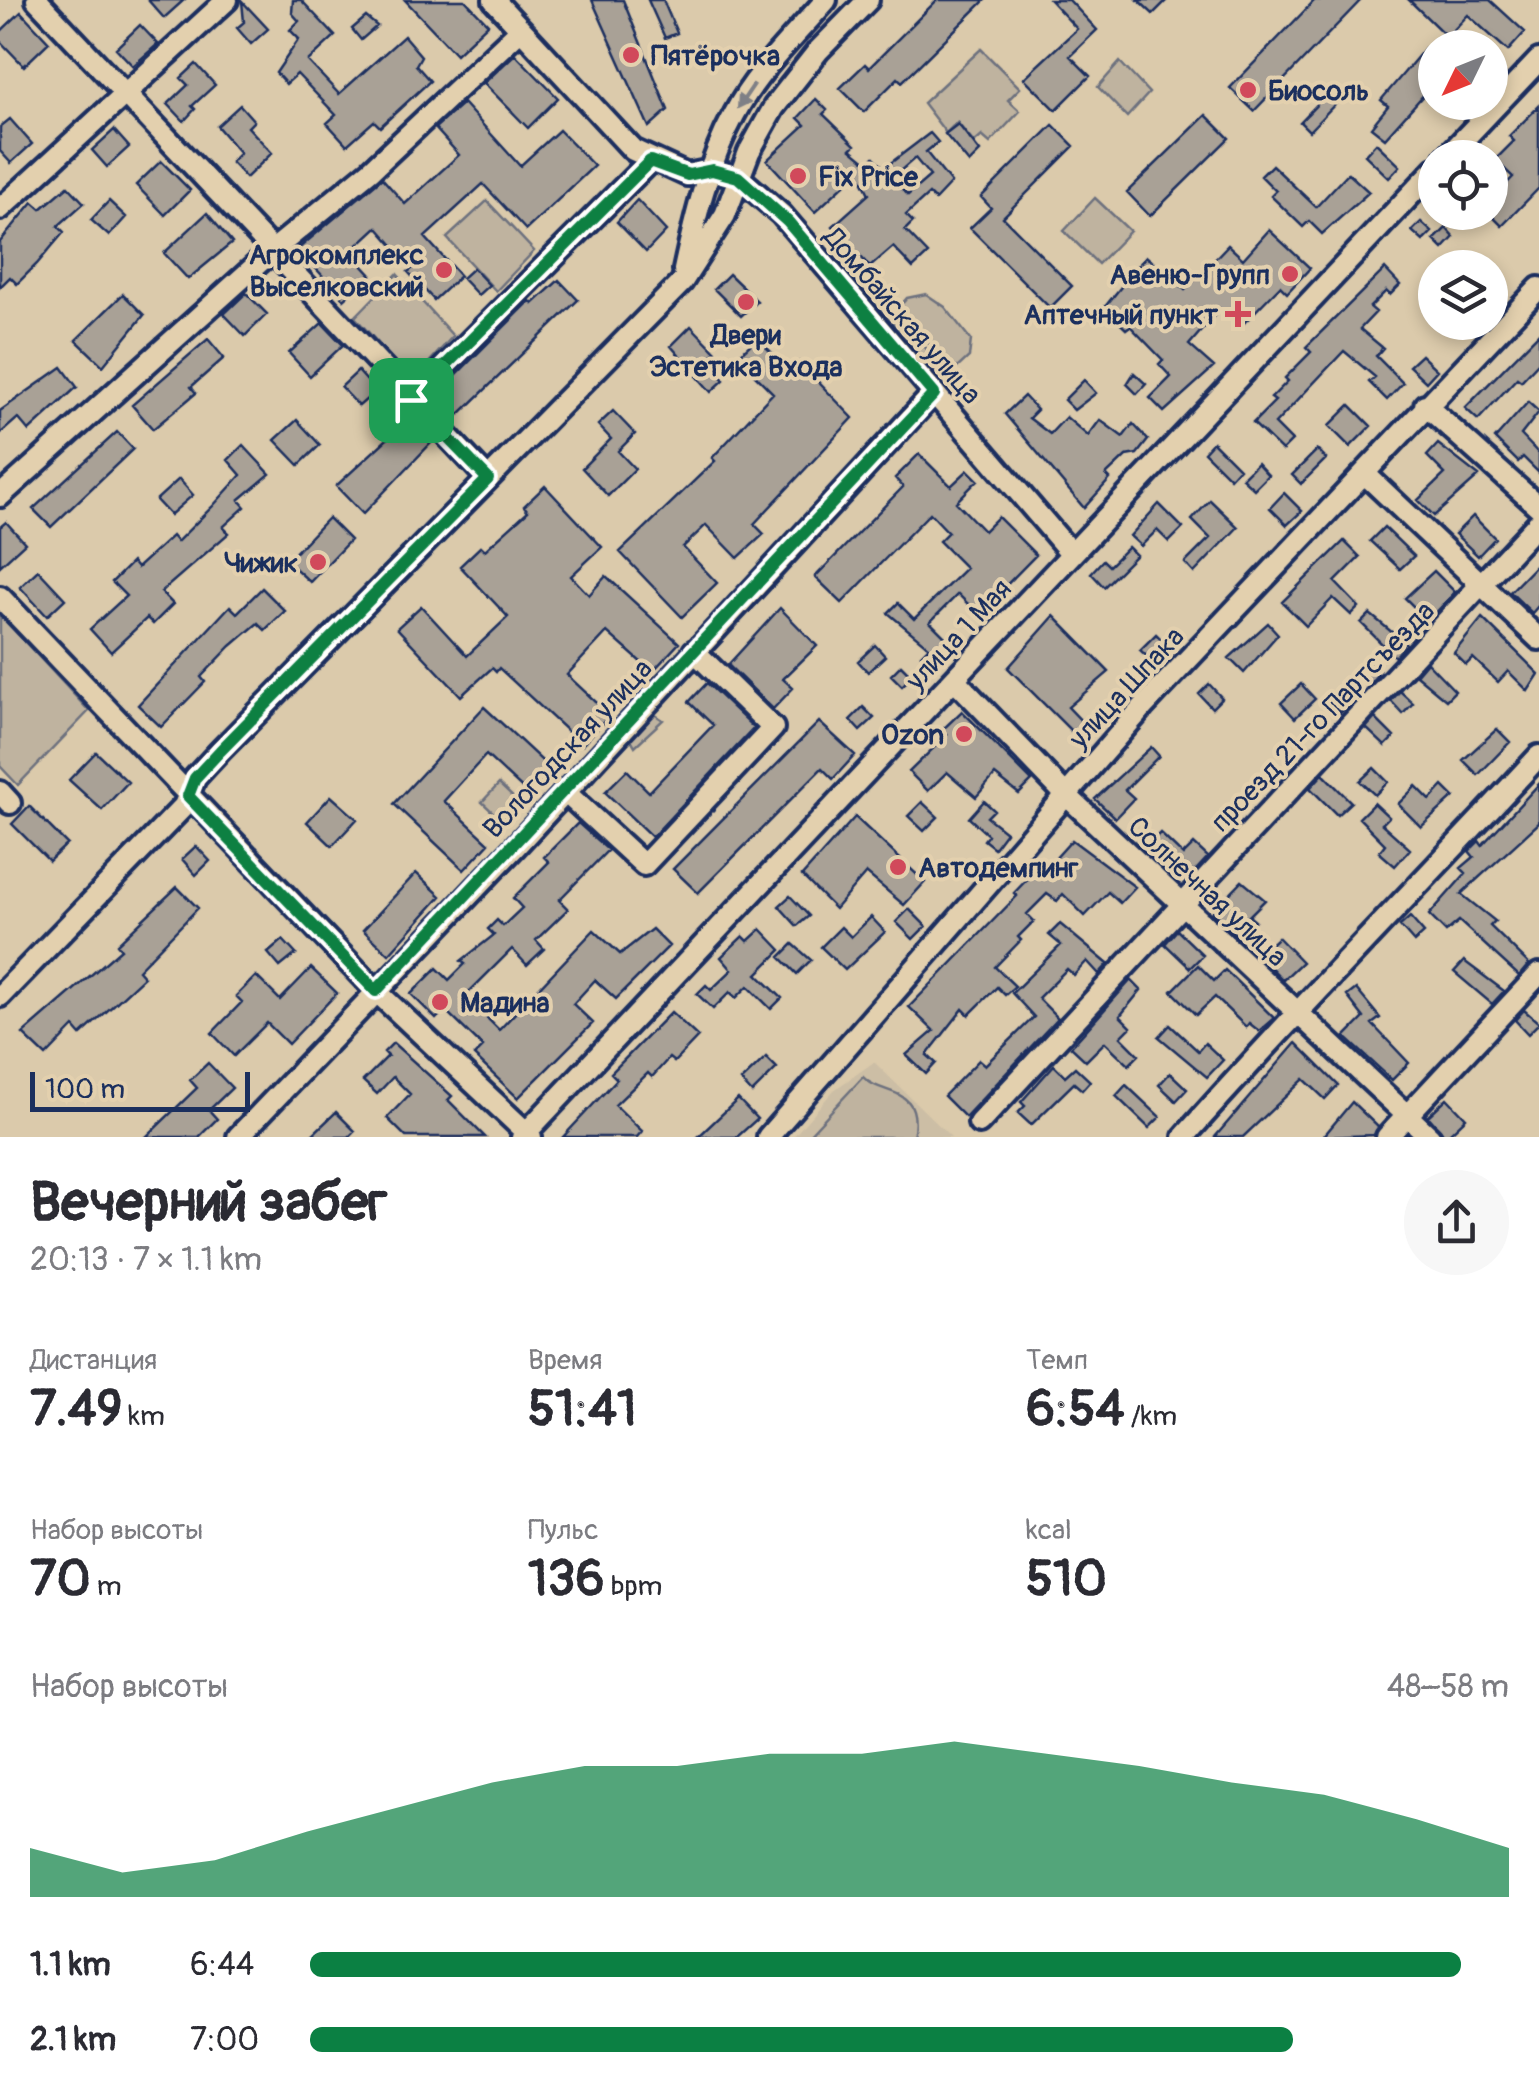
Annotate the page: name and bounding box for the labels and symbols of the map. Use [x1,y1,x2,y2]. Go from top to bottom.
north arrow [1418,30,1508,120]
place label: Пятёрочка [651,39,780,74]
marker: Пятёрочка [620,44,642,66]
place label: Биосоль [1268,74,1369,109]
marker: Биосоль [1237,79,1259,101]
one-way arrow [737,83,756,110]
place label: Fix Price [818,160,919,195]
marker: Fix Price [787,165,809,187]
street label: Домбайская улица [815,219,988,412]
place label: Агрокомплекс Выселковский [249,238,424,305]
place label: Авеню-Групп [1109,258,1270,293]
marker: Агрокомплекс Выселковский [433,259,455,281]
marker: Авеню-Групп [1279,263,1301,285]
marker: Двери Эстетика Входа [735,291,757,313]
place label: Аптечный пункт [1023,298,1219,333]
marker: Аптечный пункт [1227,303,1249,325]
place label: Двери Эстетика Входа [649,318,843,385]
pin [369,358,454,443]
place label: Чижик [224,546,298,581]
marker: Чижик [307,551,329,573]
street label: улица 1 Мая [898,572,1019,699]
street label: проезд 21-го Партсъезда [1204,594,1443,840]
street label: улица Шпака [1061,620,1192,757]
street label: Вологодская улица [476,652,660,846]
place label: Ozon [881,718,944,753]
marker: Ozon [953,723,975,745]
street label: Солнечная улица [1120,809,1294,975]
place label: Автодемпинг [918,851,1079,886]
marker: Автодемпинг [887,856,909,878]
place label: Мадина [460,986,549,1021]
marker: Мадина [429,991,451,1013]
scale bar [30,1067,250,1112]

